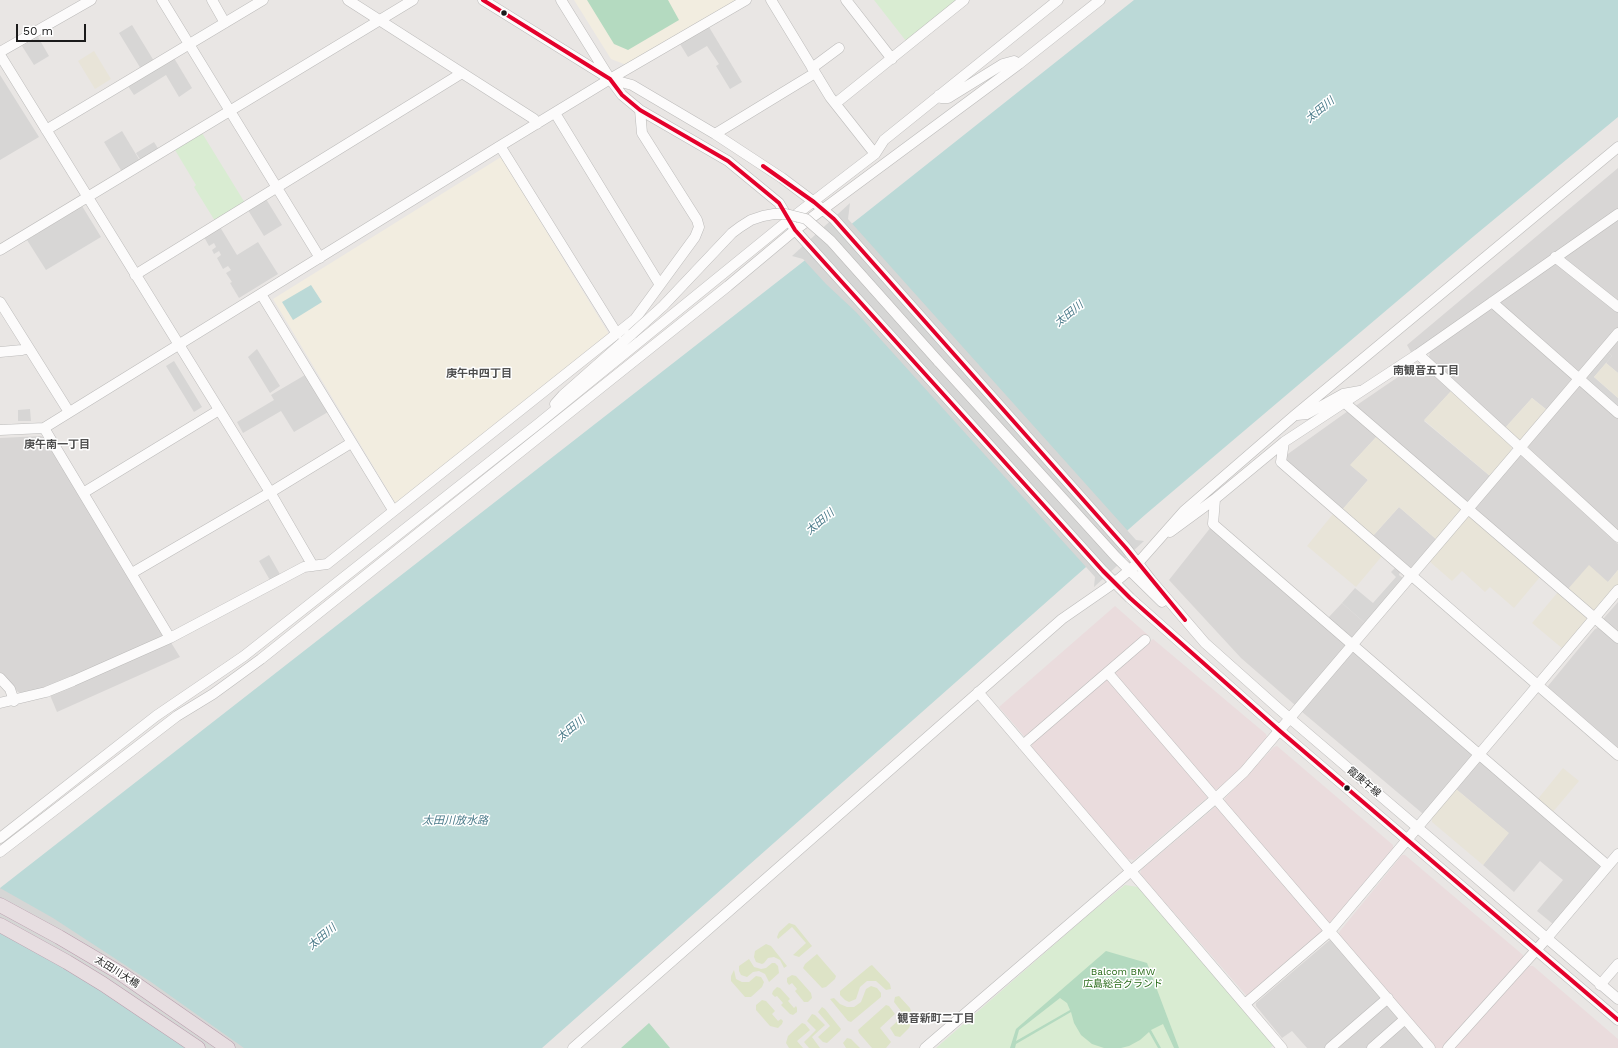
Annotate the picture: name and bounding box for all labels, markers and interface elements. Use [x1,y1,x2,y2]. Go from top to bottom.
unlabelled marker [499,8,509,18]
scale bar [18,16,88,42]
text: 50 m [23,24,53,38]
water label: 太田川 [1303,94,1337,126]
water label: 太田川 [1052,298,1086,330]
district label: 南観音五丁目 [1393,364,1459,378]
district label: 庚午中四丁目 [446,367,512,381]
district label: 庚午南一丁目 [24,438,90,452]
water label: 太田川 [803,506,837,538]
water label: 太田川 [554,713,588,745]
street label: 霞庚午線 [1345,765,1383,799]
unlabelled marker [1342,783,1352,793]
water label: 太田川放水路 [422,814,488,828]
water label: 太田川 [305,921,339,953]
street label: 太田川大橋 [93,954,141,990]
park label: Balcom BMW 広島総合グランド [1083,966,1163,990]
district label: 観音新町二丁目 [898,1012,974,1026]

